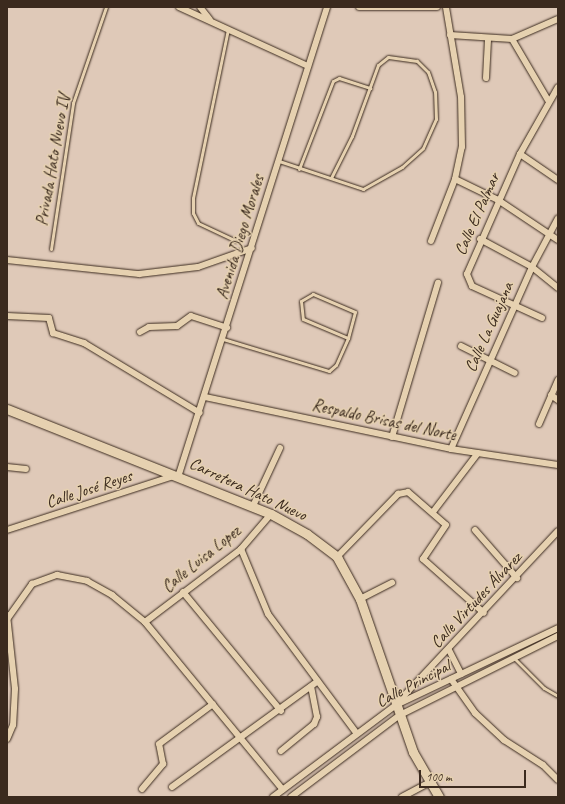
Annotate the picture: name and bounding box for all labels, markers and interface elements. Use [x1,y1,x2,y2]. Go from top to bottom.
street label: Privada Hato Nuevo IV [31,92,75,228]
street label: Calle El Palmar [450,170,504,258]
street label: Avenida Diego Morales [211,173,269,301]
street label: Calle La Guajana [460,279,518,375]
street label: Respaldo Brisas del Norte [310,395,458,445]
street label: Carretera Hato Nuevo [186,453,310,525]
street label: Calle José Reyes [44,466,134,512]
street label: Calle Luisa Lopez [158,521,244,597]
street label: Calle Virtudes Álvarez [426,548,526,652]
street label: Calle Principal [372,656,454,712]
scale bar [421,762,528,788]
text: 100 m [426,769,452,785]

